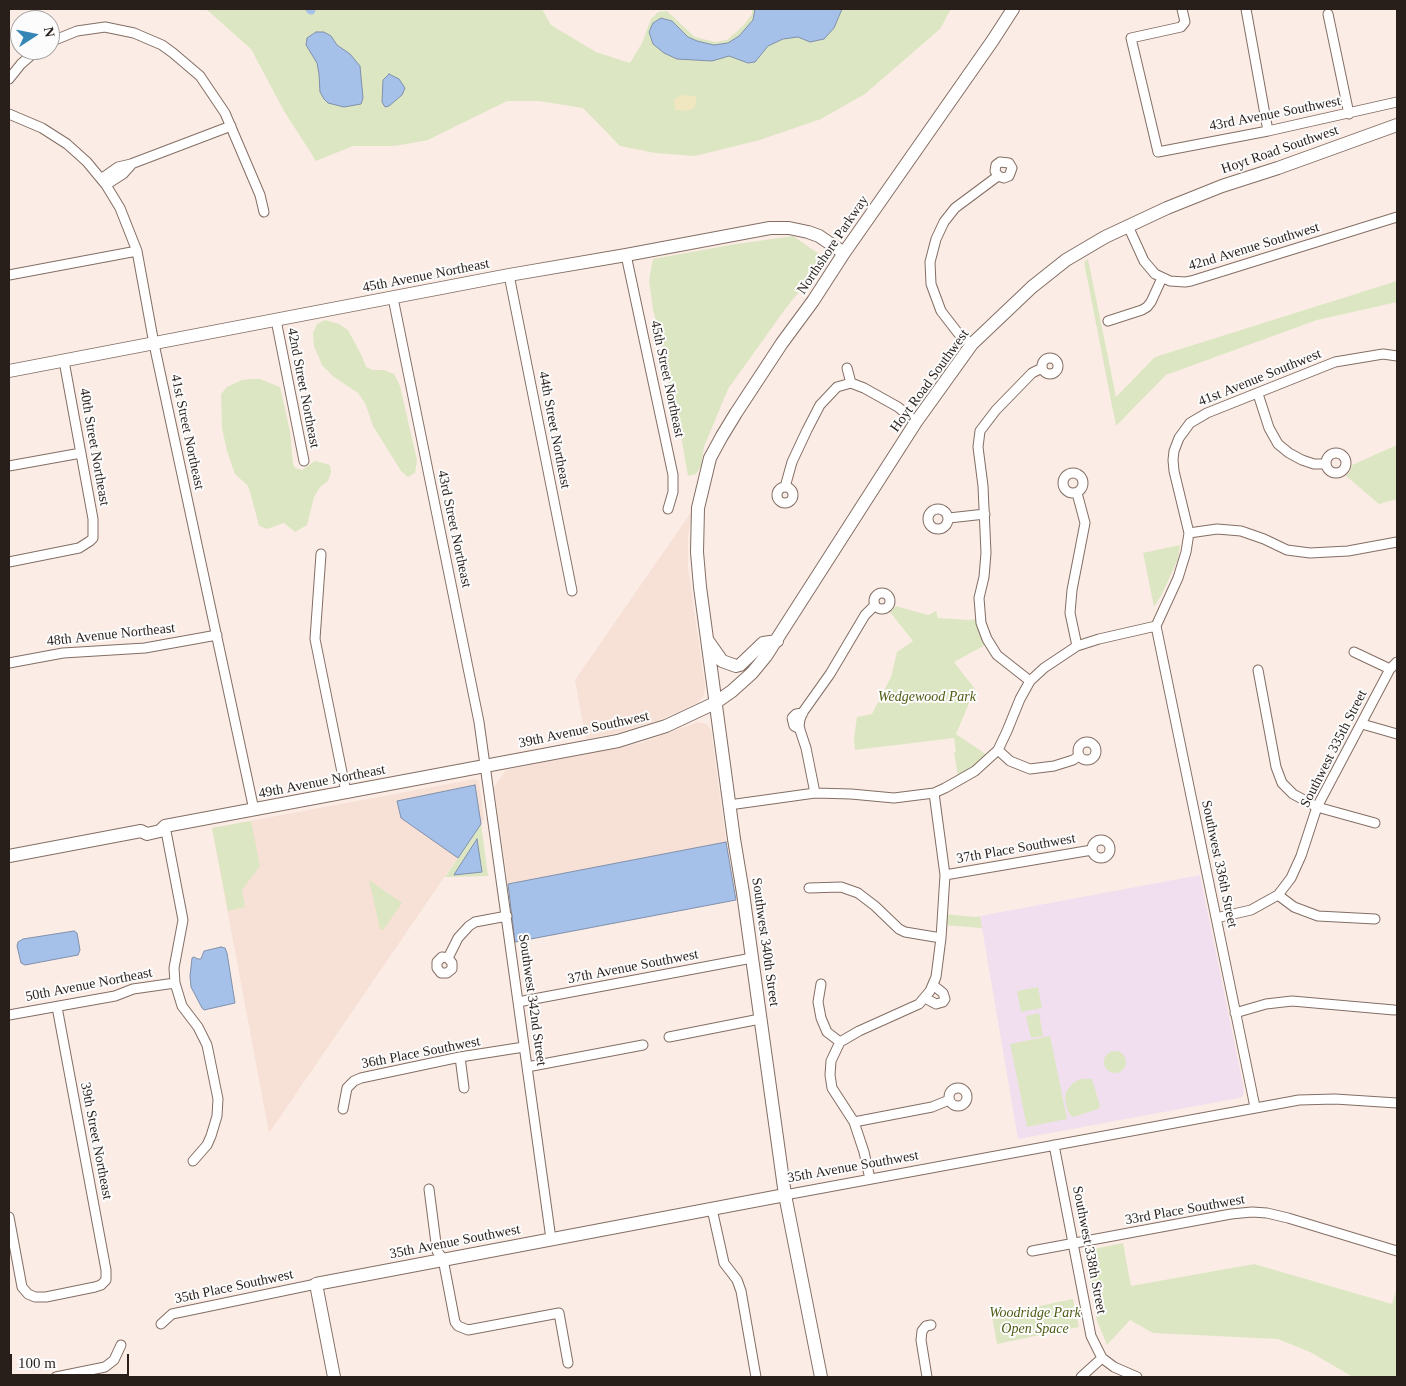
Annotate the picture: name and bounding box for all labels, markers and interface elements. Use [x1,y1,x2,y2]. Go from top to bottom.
north arrow [10,10,60,60]
text: N [41,26,58,39]
street label: 43rd Avenue Southwest [1208,93,1342,135]
street label: Hoyt Road Southwest [1219,122,1341,178]
street label: Northshore Parkway [794,192,872,298]
street label: 42nd Avenue Southwest [1187,219,1321,275]
street label: 45th Avenue Northeast [361,255,491,297]
street label: 45th Street Northeast [646,319,688,439]
street label: 42nd Street Northeast [283,326,323,450]
street label: Hoyt Road Southwest [887,326,973,436]
street label: 41st Avenue Southwest [1196,346,1324,410]
street label: 44th Street Northeast [534,370,574,490]
street label: 41st Street Northeast [167,373,207,491]
street label: 40th Street Northeast [75,387,113,507]
street label: 43rd Street Northeast [433,469,475,589]
street label: 48th Avenue Northeast [46,620,176,650]
street label: Southwest 335th Street [1297,687,1371,811]
park label: Wedgewood Park [878,689,976,705]
street label: 39th Avenue Southwest [517,708,651,752]
street label: 49th Avenue Northeast [257,761,387,803]
street label: Southwest 336th Street [1197,799,1241,929]
street label: 37th Place Southwest [955,830,1077,868]
street label: Southwest 340th Street [748,877,782,1007]
street label: Southwest 342nd Street [514,933,550,1067]
street label: 37th Avenue Southwest [566,946,700,988]
street label: 50th Avenue Northeast [24,964,154,1006]
street label: 36th Place Southwest [360,1033,482,1073]
street label: 39th Street Northeast [76,1081,116,1201]
street label: 35th Avenue Southwest [786,1147,920,1187]
street label: Southwest 338th Street [1068,1185,1110,1315]
street label: 33rd Place Southwest [1124,1191,1246,1229]
street label: 35th Avenue Southwest [388,1221,522,1263]
street label: 35th Place Southwest [173,1266,295,1308]
park label: Woodridge Park Open Space [989,1305,1081,1338]
scale bar [12,1344,131,1376]
text: 100 m [18,1355,56,1371]

